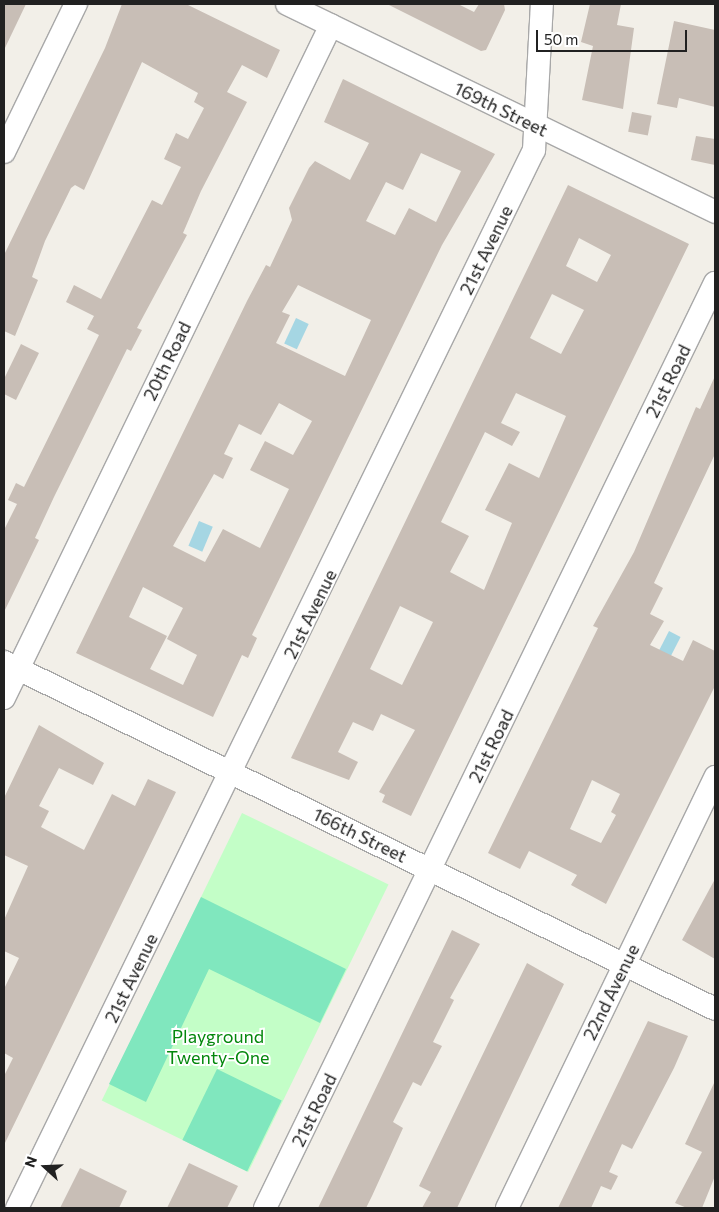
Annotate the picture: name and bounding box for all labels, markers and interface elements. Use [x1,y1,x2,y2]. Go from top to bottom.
scale bar [539,20,690,52]
text: 50 m [544,30,578,48]
street label: 169th Street [451,77,551,141]
street label: 21st Avenue [455,202,517,298]
street label: 20th Road [139,318,195,404]
street label: 21st Road [641,341,695,421]
street label: 21st Avenue [279,566,341,662]
street label: 21st Road [464,706,518,786]
street label: 166th Street [310,803,410,867]
street label: 21st Avenue [100,930,162,1026]
street label: 22nd Avenue [578,940,644,1044]
park label: Playground Twenty-One [166,1026,270,1068]
street label: 21st Road [287,1070,341,1150]
north arrow [20,1142,70,1192]
text: N [21,1154,40,1170]

